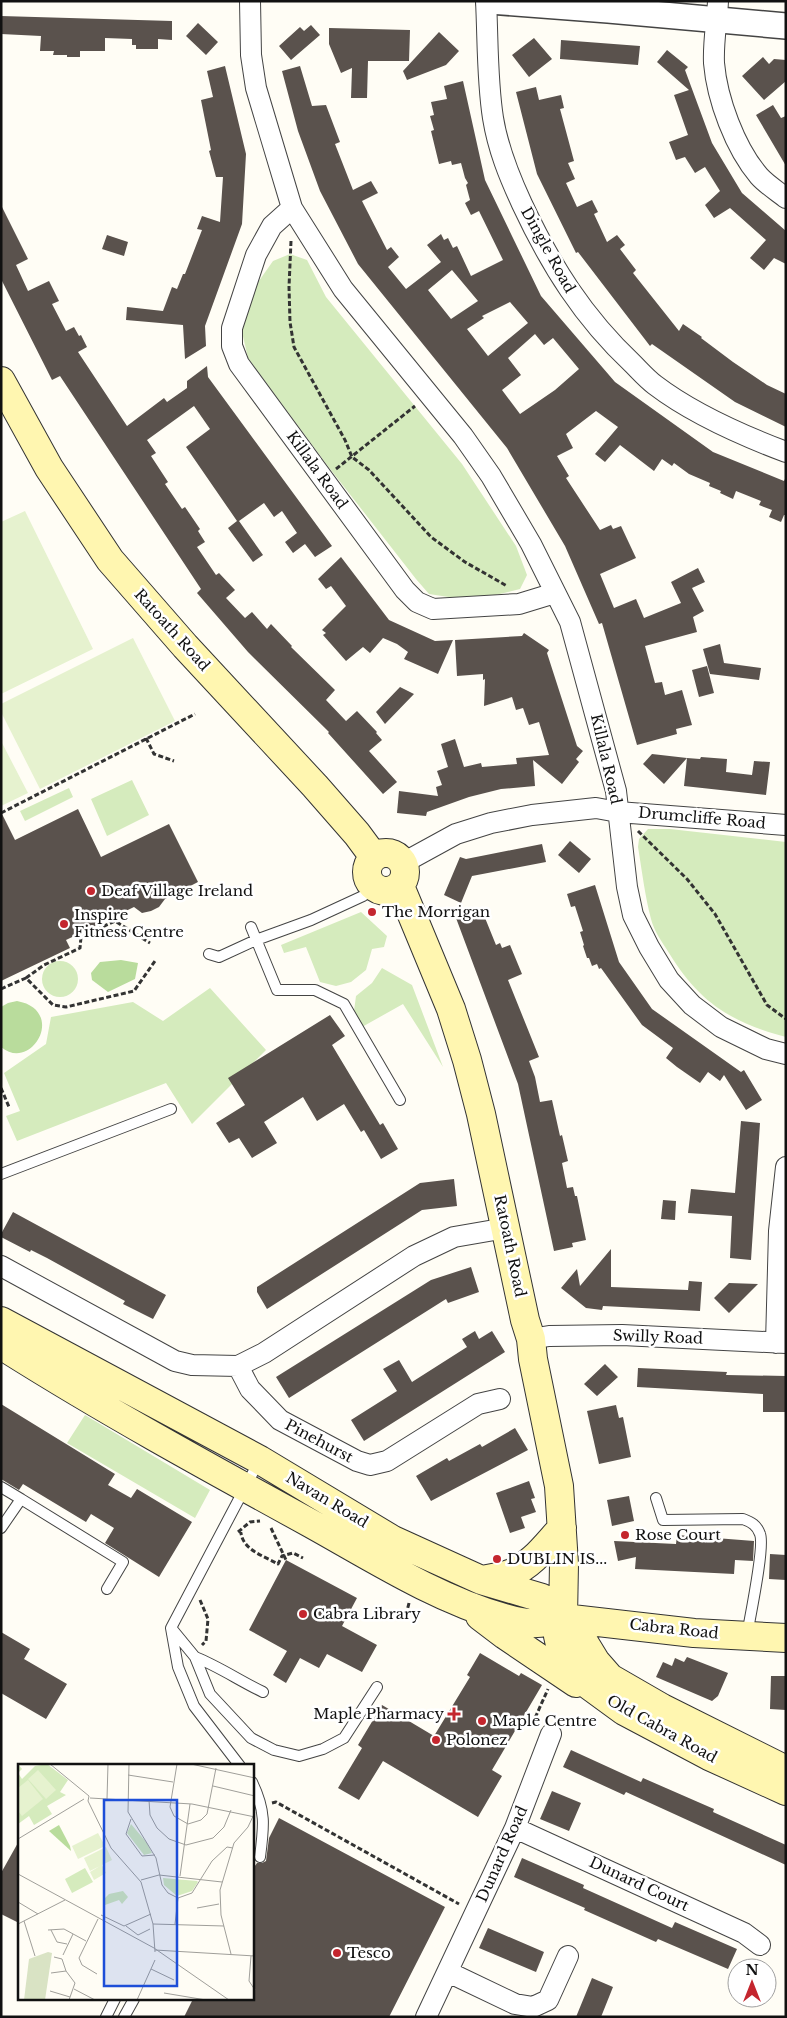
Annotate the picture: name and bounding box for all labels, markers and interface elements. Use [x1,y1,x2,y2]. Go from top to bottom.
street label: Dingle Road [517,203,580,296]
street label: Killala Road [283,427,352,513]
street label: Ratoath Road [130,585,214,675]
street label: Killala Road [587,712,626,806]
street label: Drumcliffe Road [637,802,767,833]
place label: Deaf Village Ireland [101,881,253,900]
marker: Deaf Village Ireland [85,885,97,897]
place label: The Morrigan [382,902,490,921]
place label: Inspire Fitness Centre [74,905,184,941]
marker: The Morrigan [366,906,378,918]
marker: Inspire Fitness Centre [58,918,70,930]
street label: Ratoath Road [490,1193,531,1299]
street label: Swilly Road [613,1325,703,1348]
street label: Pinehurst [282,1415,357,1467]
street label: Navan Road [283,1468,372,1532]
place label: Rose Court [635,1525,721,1544]
marker: Rose Court [619,1529,631,1541]
place label: DUBLIN IS... [507,1549,607,1568]
marker: DUBLIN IS... [491,1553,503,1565]
place label: Cabra Library [313,1604,421,1623]
marker: Cabra Library [297,1608,309,1620]
street label: Cabra Road [628,1614,720,1643]
street label: Old Cabra Road [604,1690,721,1767]
place label: Maple Pharmacy [313,1704,444,1723]
marker: Maple Pharmacy [448,1708,460,1720]
place label: Maple Centre [492,1711,597,1730]
marker: Maple Centre [476,1715,488,1727]
place label: Polonez [446,1730,508,1749]
marker: Polonez [430,1734,442,1746]
inset map [18,1764,254,2000]
street label: Dunard Road [472,1803,531,1905]
street label: Dunard Court [586,1852,693,1915]
place label: Tesco [347,1943,391,1962]
marker: Tesco [331,1947,343,1959]
north arrow [727,1958,777,2008]
text: N [745,1961,759,1979]

